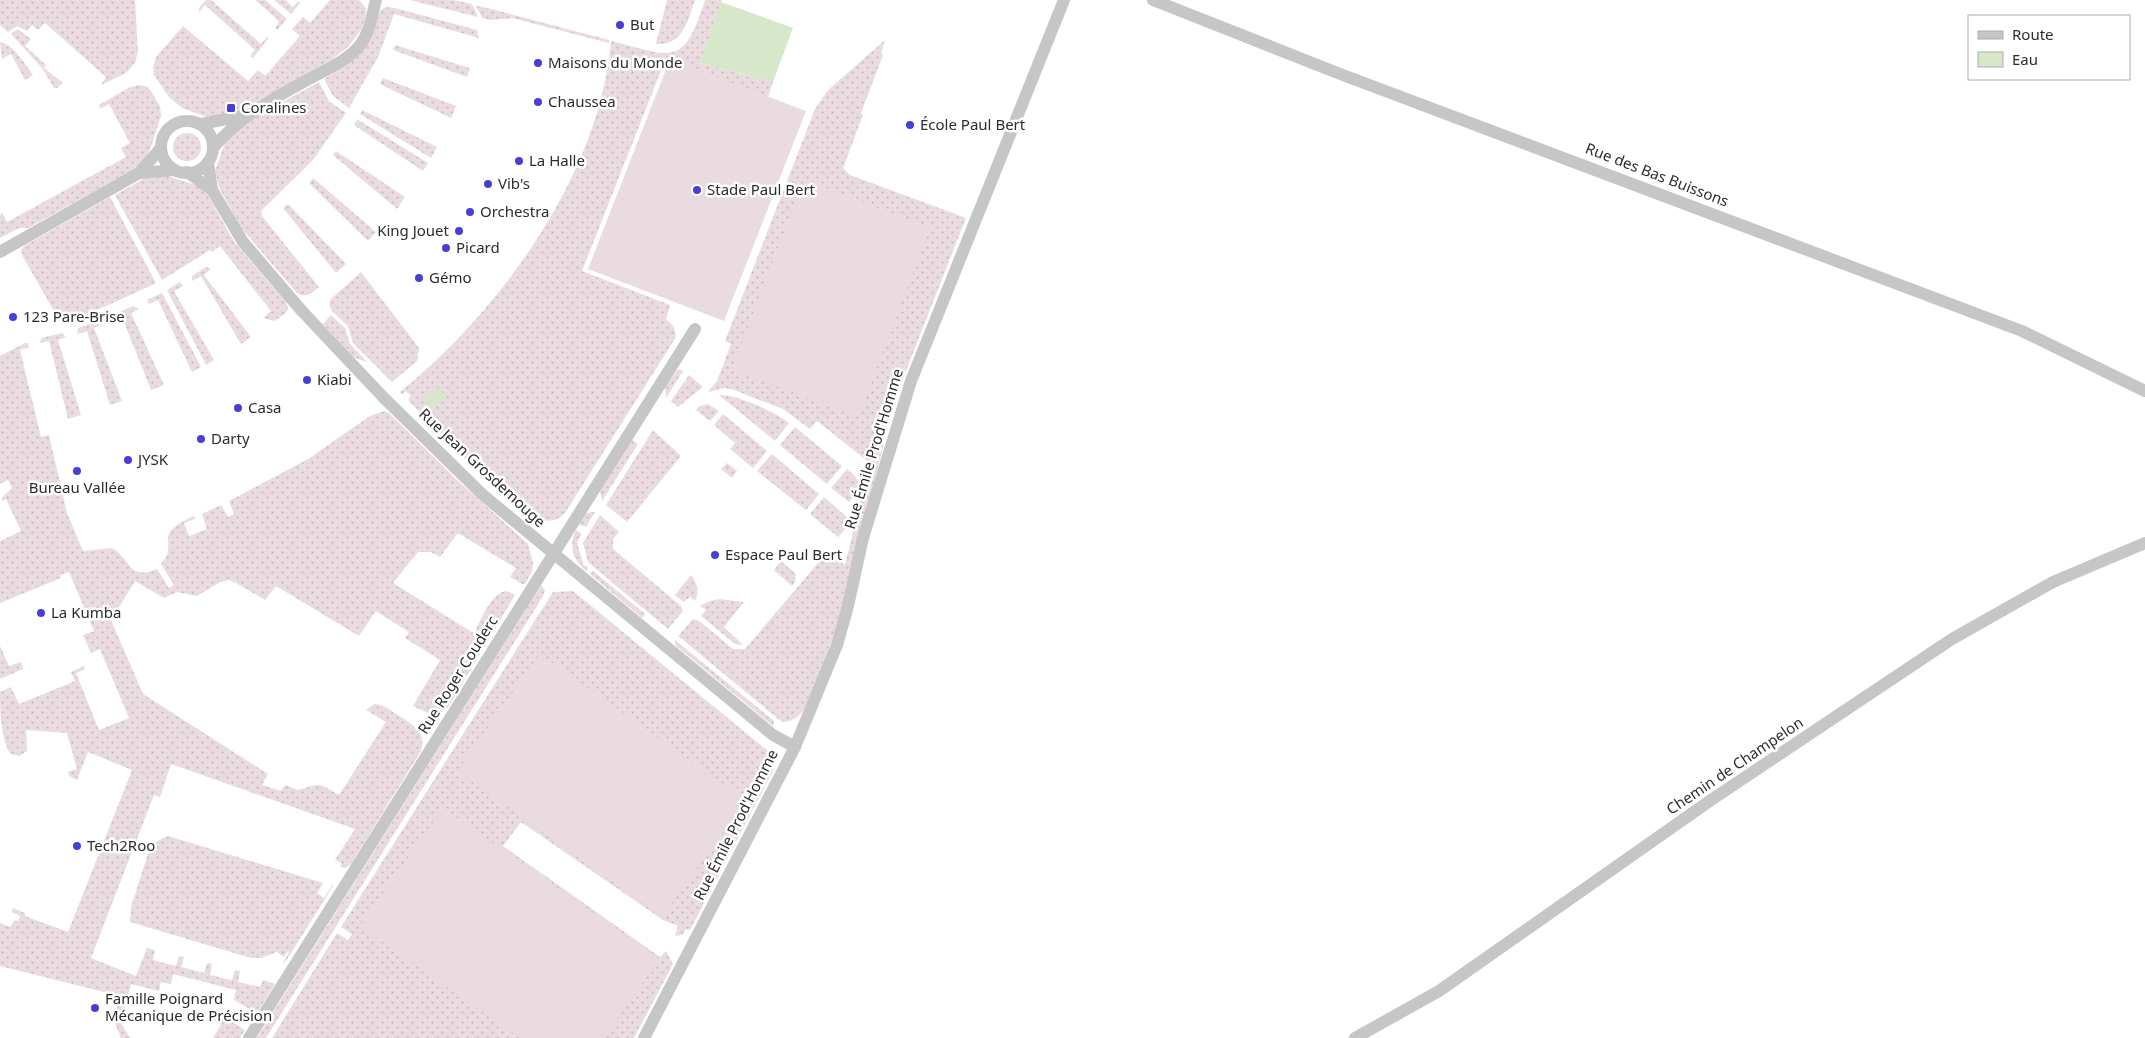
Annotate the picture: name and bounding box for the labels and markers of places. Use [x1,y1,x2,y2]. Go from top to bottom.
place label: But [630,14,655,34]
marker: But [614,19,626,31]
place label: Maisons du Monde [548,52,683,72]
marker: Maisons du Monde [532,57,544,69]
place label: Chaussea [548,91,616,111]
marker: Chaussea [532,96,544,108]
place label: Coralines [241,97,307,117]
marker: Coralines [225,102,237,114]
place label: École Paul Bert [920,114,1026,134]
marker: École Paul Bert [904,119,916,131]
place label: La Halle [529,150,585,170]
marker: La Halle [513,155,525,167]
place label: Vib's [498,173,530,193]
marker: Vib's [482,178,494,190]
place label: Stade Paul Bert [707,179,816,199]
marker: Stade Paul Bert [691,184,703,196]
place label: Orchestra [480,201,549,221]
marker: Orchestra [464,206,476,218]
place label: King Jouet [377,220,450,240]
marker: King Jouet [453,225,465,237]
place label: Picard [456,237,500,257]
marker: Picard [440,242,452,254]
place label: Gémo [429,267,471,287]
marker: Gémo [413,272,425,284]
place label: 123 Pare-Brise [23,306,125,326]
marker: 123 Pare-Brise [7,311,19,323]
place label: Kiabi [317,369,352,389]
marker: Kiabi [301,374,313,386]
place label: Casa [248,397,282,417]
marker: Casa [232,402,244,414]
place label: Darty [211,428,250,448]
marker: Darty [195,433,207,445]
place label: JYSK [136,449,169,469]
marker: JYSK [122,454,134,466]
marker: Bureau Vallée [71,465,83,477]
place label: Bureau Vallée [29,477,125,497]
place label: Espace Paul Bert [725,544,843,564]
marker: Espace Paul Bert [709,549,721,561]
place label: La Kumba [51,602,121,622]
marker: La Kumba [35,607,47,619]
place label: Tech2Roo [87,835,155,855]
marker: Tech2Roo [71,840,83,852]
place label: Famille Poignard Mécanique de Précision [105,988,272,1025]
marker: Famille Poignard Mécanique de Précision [89,1002,101,1014]

